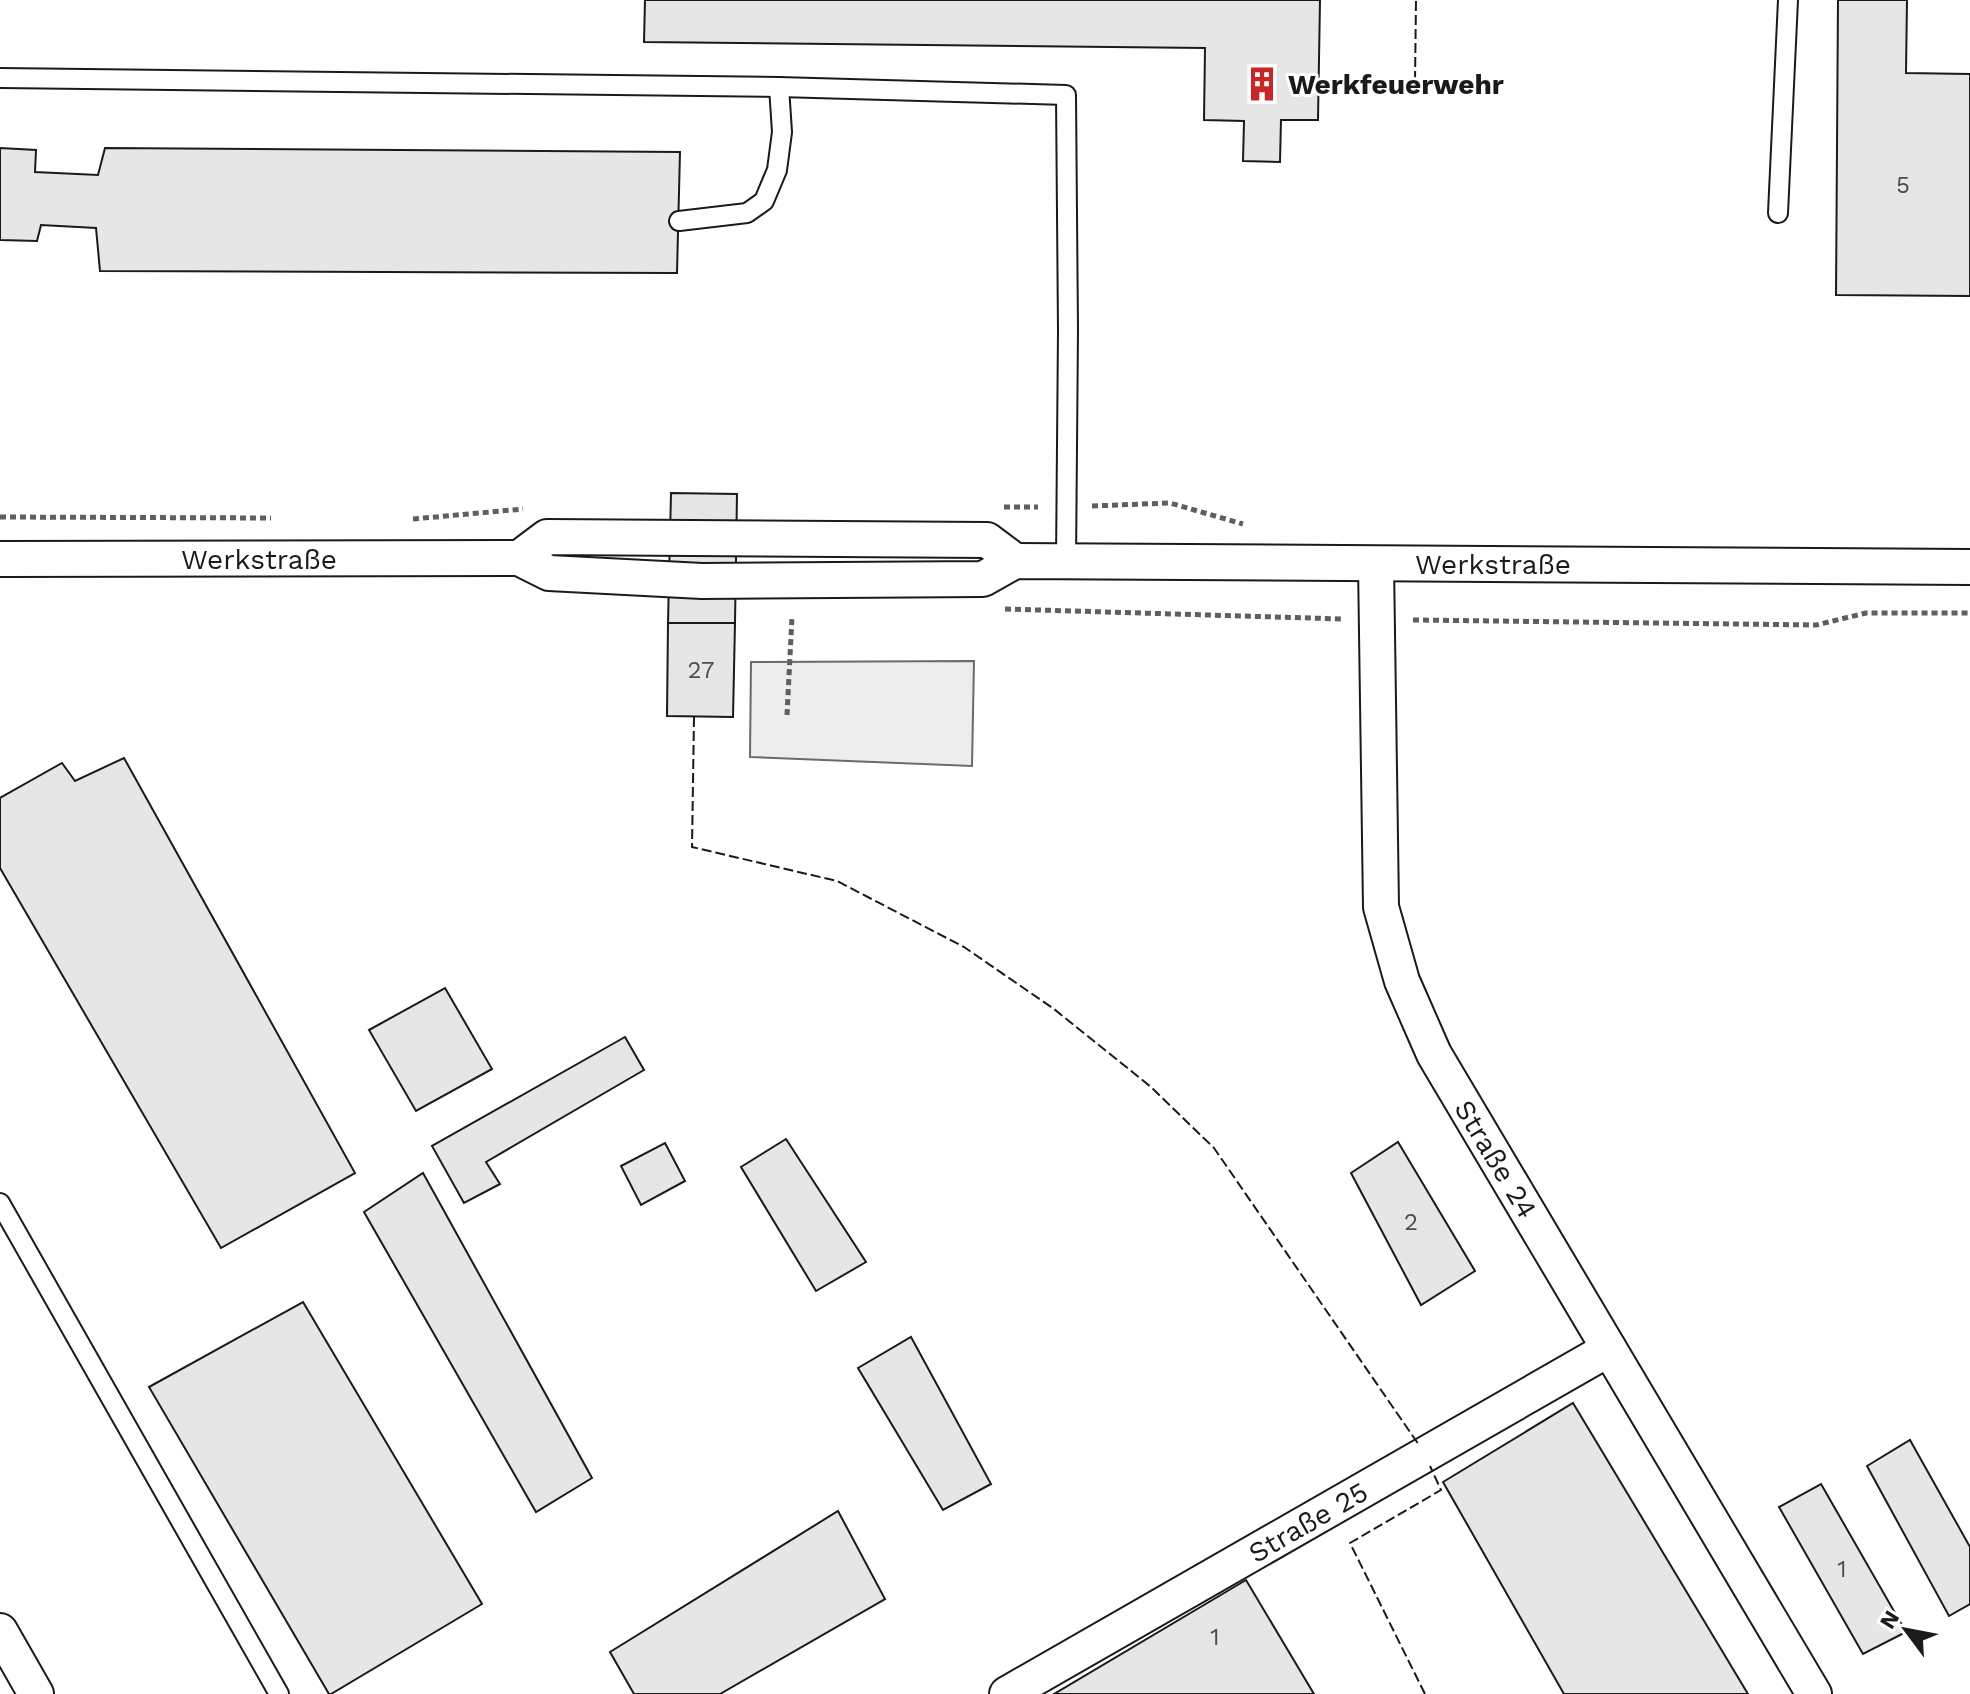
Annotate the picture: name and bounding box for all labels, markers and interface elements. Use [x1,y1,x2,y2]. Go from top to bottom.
building icon: Werkfeuerwehr [1243,65,1281,103]
place label: Werkfeuerwehr [1288,68,1504,101]
house number: 5 [1896,171,1910,199]
street label: Werkstraße [181,543,337,576]
street label: Werkstraße [1415,548,1571,581]
house number: 27 [688,656,714,684]
street label: Straße 24 [1447,1094,1544,1224]
house number: 2 [1404,1208,1418,1236]
street label: Straße 25 [1243,1475,1374,1570]
house number: 1 [1837,1555,1847,1583]
north arrow [1866,1590,1946,1670]
text: N [1875,1606,1904,1633]
house number: 1 [1210,1623,1220,1651]

